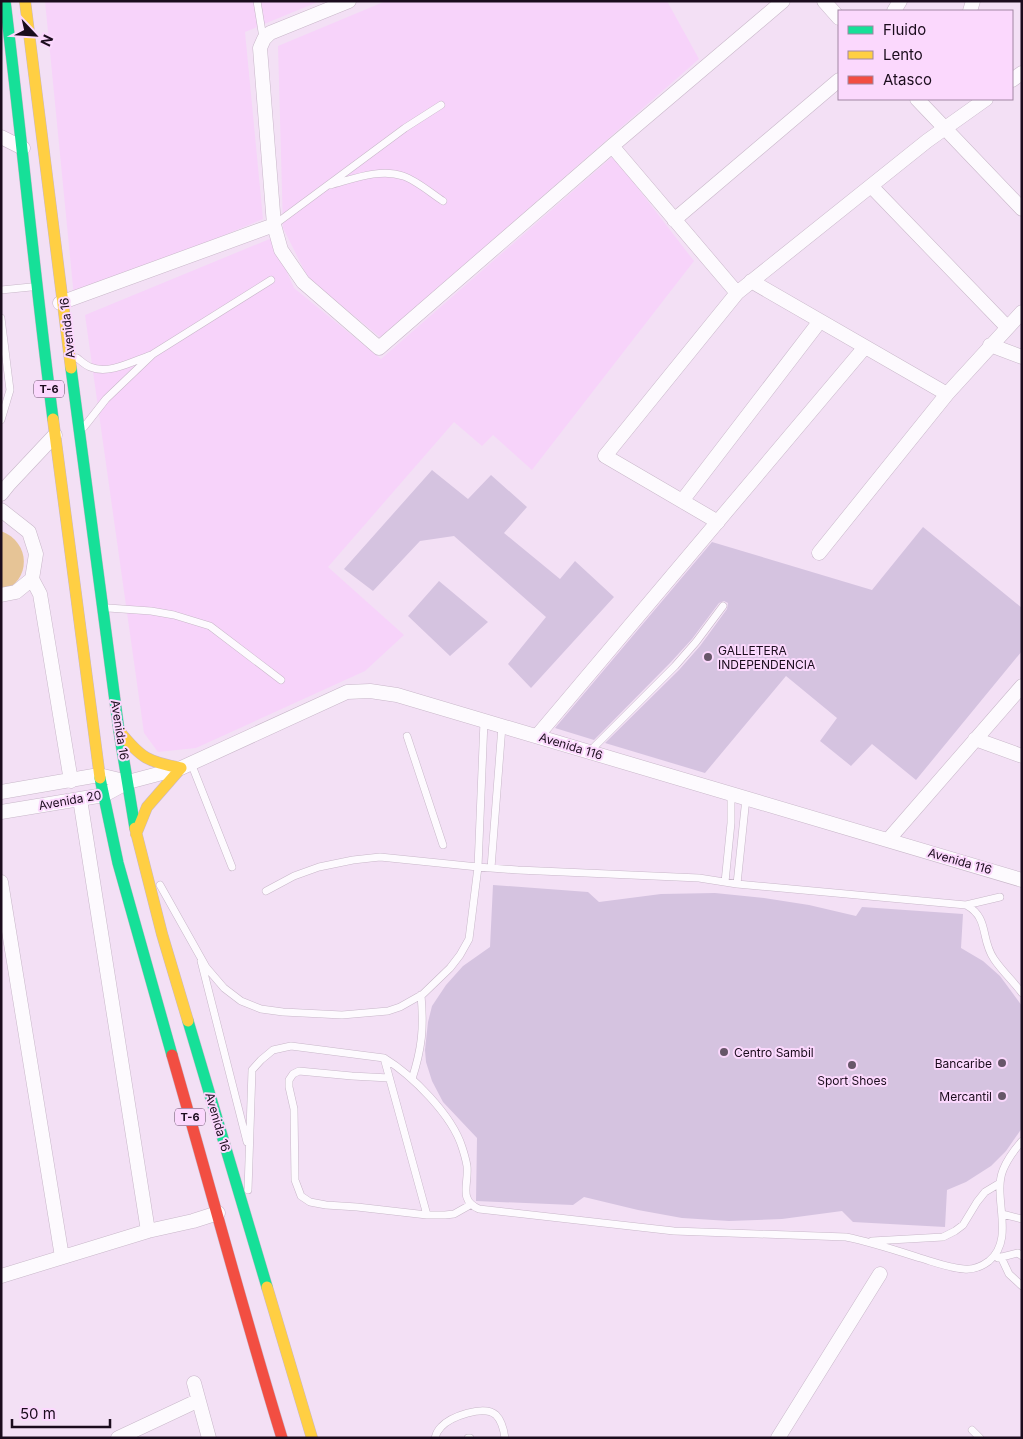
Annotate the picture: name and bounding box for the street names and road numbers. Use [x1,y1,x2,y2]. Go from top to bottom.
street label: Avenida 16 [56,297,78,359]
road number: T-6 [34,380,64,398]
street label: Avenida 16 [108,699,132,761]
street label: Avenida 116 [537,729,605,763]
street label: Avenida 20 [38,787,102,813]
street label: Avenida 116 [926,845,994,877]
street label: Avenida 16 [202,1091,234,1153]
road number: T-6 [175,1108,205,1126]

